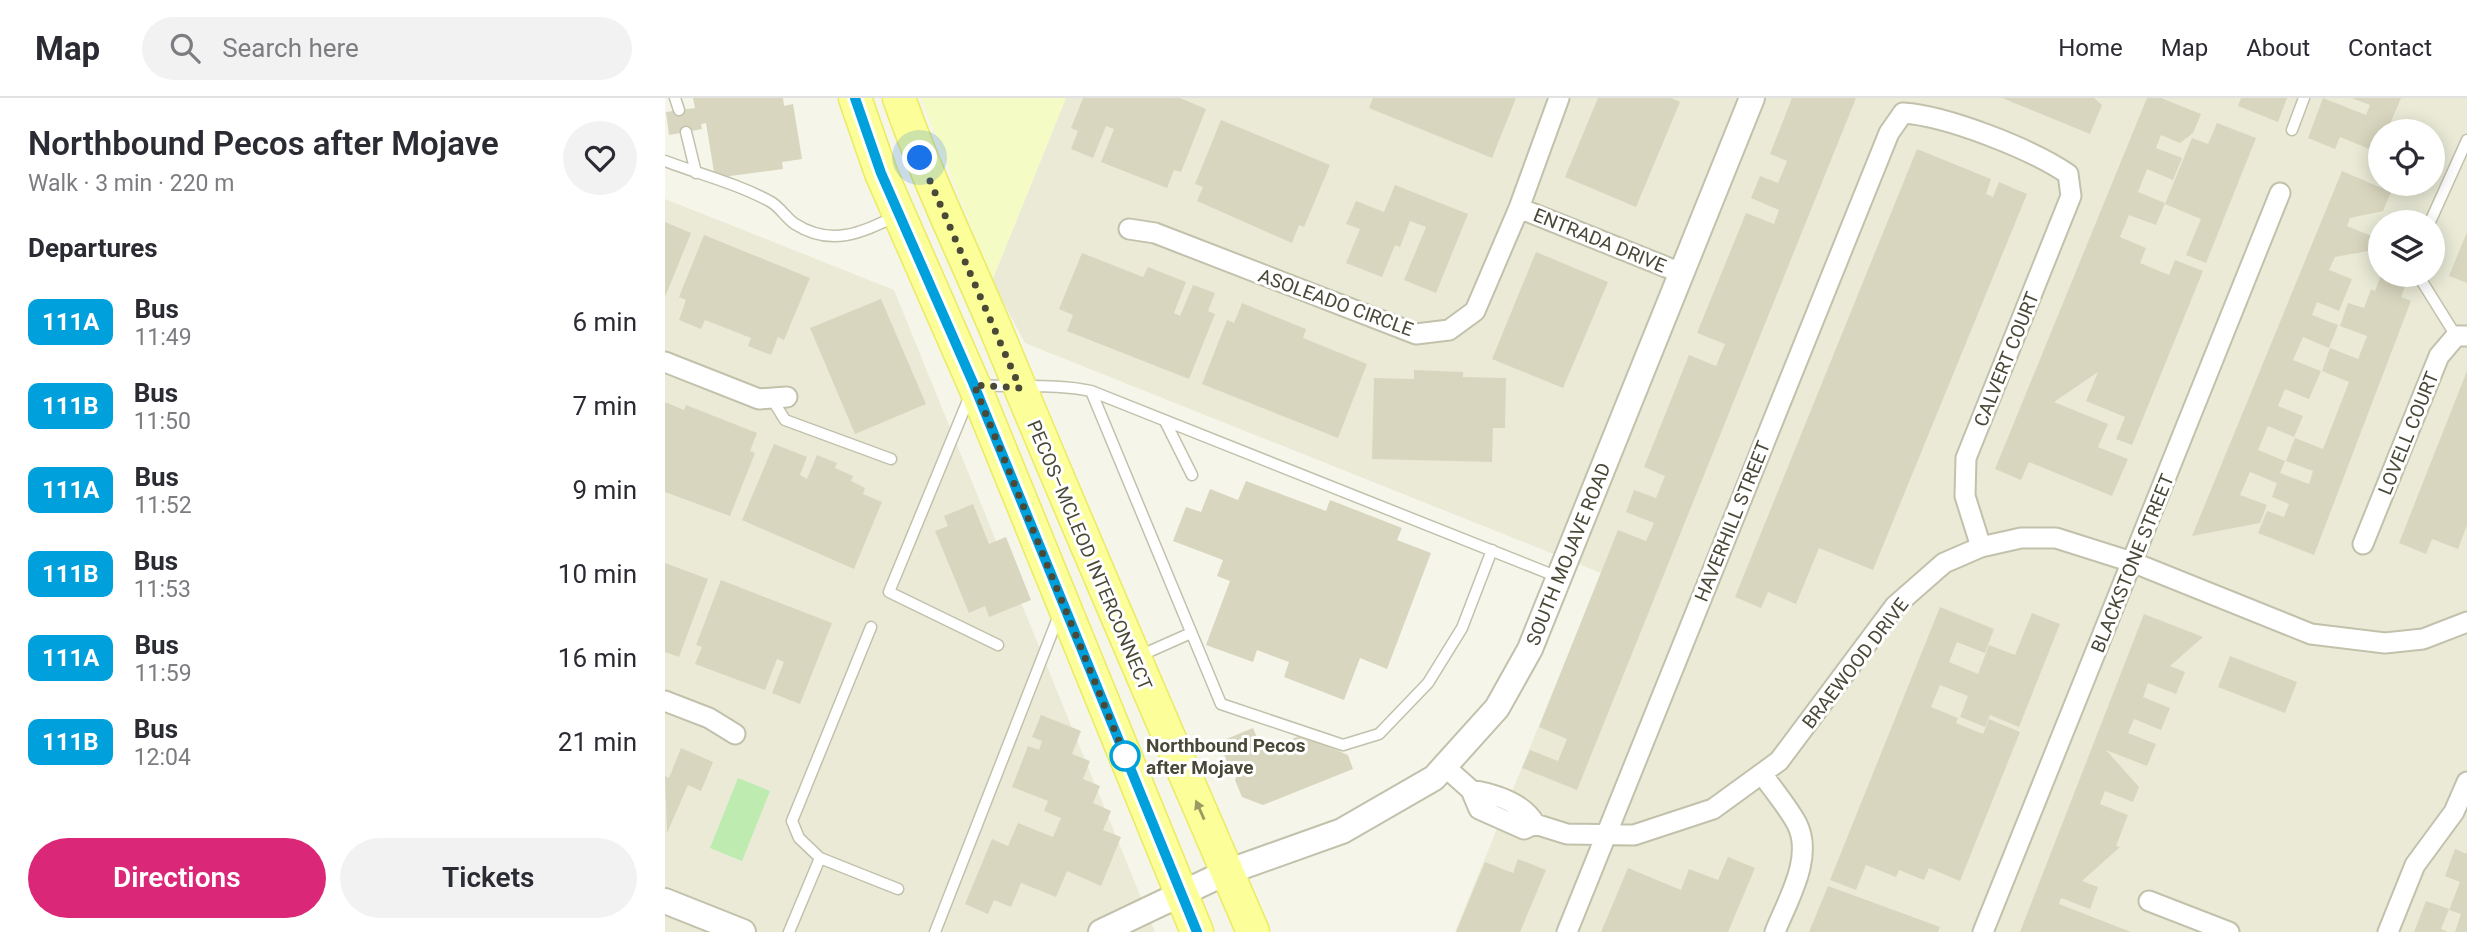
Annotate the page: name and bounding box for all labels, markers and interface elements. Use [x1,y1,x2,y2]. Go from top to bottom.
search box [142,17,632,80]
text: Map [35,29,100,68]
icon: search [166,29,204,67]
text: Search here [222,33,359,63]
text: Home [2058,34,2123,62]
text: Map [2161,34,2208,62]
text: About [2246,34,2310,62]
text: Contact [2348,34,2432,62]
map controls [2368,119,2445,287]
button: locate [2368,119,2445,196]
button: heart [563,121,637,195]
text: Northbound Pecos after Mojave [28,124,499,163]
your location [902,140,937,175]
text: Walk · 3 min · 220 m [28,170,234,197]
street label: ENTRADA DRIVE [1530,203,1670,278]
button: layers [2368,210,2445,287]
text: Departures [28,233,158,263]
street label: ASOLEADO CIRCLE [1255,264,1417,341]
street label: CALVERT COURT [1969,289,2044,430]
text: Bus [134,294,179,324]
text: 6 min [572,307,637,337]
text: 111A [42,308,99,336]
text: 11:49 [134,324,192,351]
street label: LOVELL COURT [2373,368,2444,498]
text: Bus [134,378,178,408]
text: 7 min [572,391,637,421]
text: 111B [42,392,99,420]
text: 11:50 [134,408,191,435]
street label: PECOS–MCLEOD INTERCONNECT [1022,417,1157,694]
street label: HAVERHILL STREET [1690,437,1775,605]
street label: SOUTH MOJAVE ROAD [1521,460,1616,649]
text: Bus [134,462,179,492]
street label: BLACKSTONE STREET [2086,470,2179,656]
text: 9 min [572,475,637,505]
text: 111A [42,476,99,504]
text: 11:52 [134,492,192,519]
text: Bus [134,546,178,576]
text: 10 min [558,559,637,589]
text: 111B [42,560,99,588]
text: 11:53 [134,576,191,603]
street label: BRAEWOOD DRIVE [1797,593,1914,733]
text: Bus [134,630,179,660]
text: 16 min [558,643,637,673]
text: 111A [42,644,99,672]
text: 11:59 [134,660,192,687]
text: Bus [134,714,178,744]
text: 21 min [558,727,637,757]
text: 111B [42,728,99,756]
place label: Northbound Pecos after Mojave [1146,734,1306,779]
marker: Northbound Pecos after Mojave [1110,741,1140,771]
text: 12:04 [134,744,191,771]
one-way arrow [1194,800,1206,820]
button: Directions [28,838,326,918]
button: Tickets [340,838,637,918]

